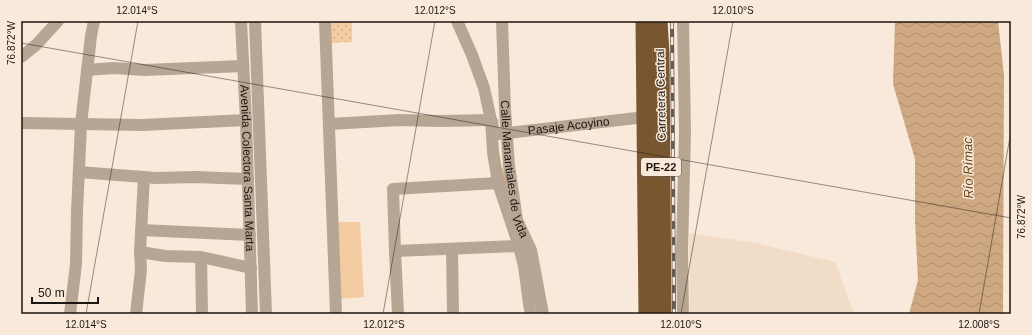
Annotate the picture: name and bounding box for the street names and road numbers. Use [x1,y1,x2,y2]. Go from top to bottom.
street label: Carretera Central [653,49,669,141]
street label: Avenida Colectora Santa Marta [237,84,257,252]
street label: Calle Manantiales de Vida [498,100,531,240]
street label: Pasaje Acoyino [527,114,610,138]
road number: PE-22 [641,158,681,176]

